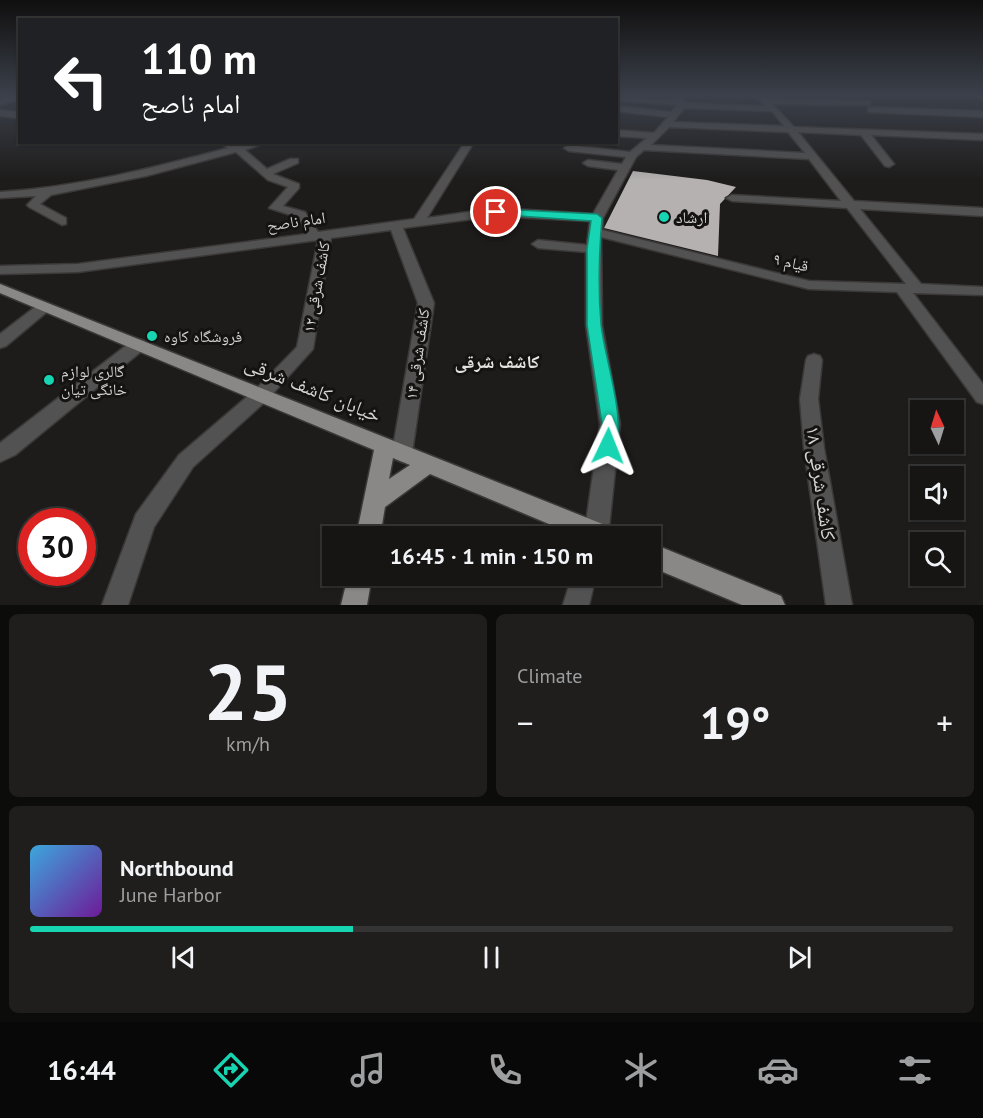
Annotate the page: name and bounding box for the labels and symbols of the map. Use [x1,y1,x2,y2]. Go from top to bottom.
pin [470,186,521,237]
street label: امام ناصح [265,207,327,236]
place label: ارشاد [676,207,707,227]
marker: ارشاد [657,210,671,224]
street label: کاشف شرقی ۱۲ [298,240,335,334]
street label: قیام ۹ [771,248,811,277]
street label: کاشف شرقی ۱۴ [401,307,434,401]
place label: فروشگاه کاوه [164,326,242,346]
marker: فروشگاه کاوه [145,329,159,343]
street label: خیابان کاشف شرقی [241,350,385,428]
district label: کاشف شرقی [454,350,540,373]
place label: گالری لوازم خانگی تیان [61,361,127,400]
marker: گالری لوازم خانگی تیان [42,373,56,387]
north arrow [910,400,964,454]
position arrow [576,414,640,478]
street label: کاشف شرقی ۱۸ [800,424,842,542]
speed limit sign: 30 [18,508,96,586]

